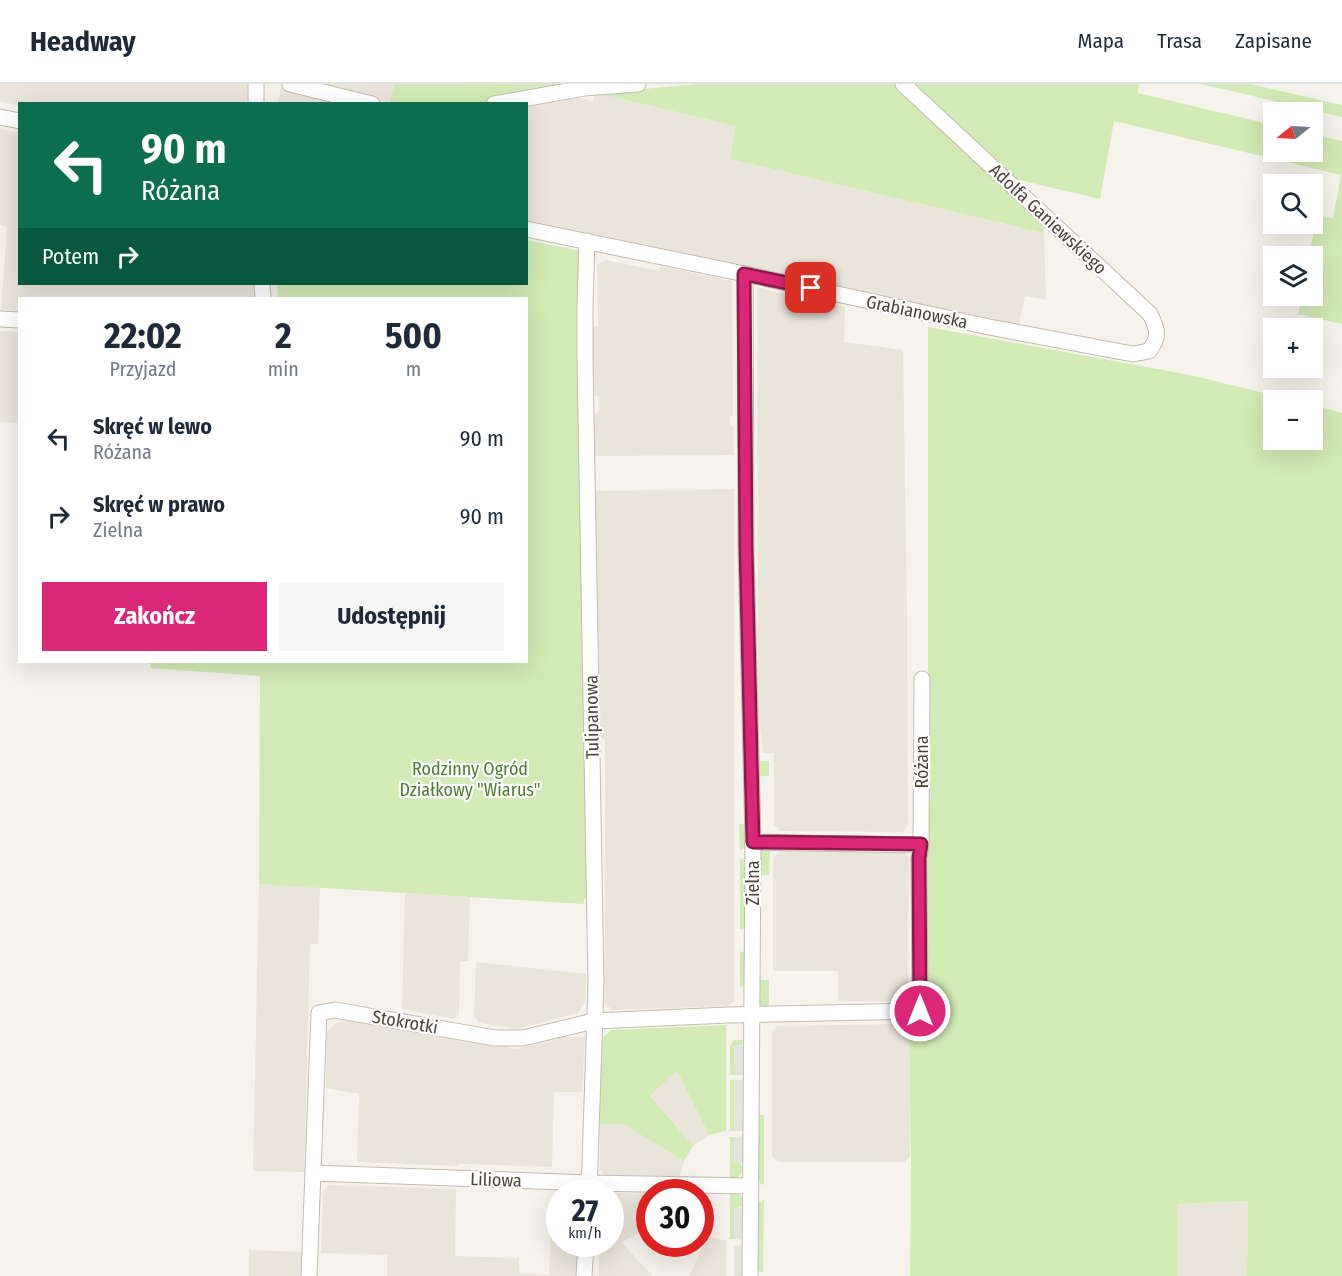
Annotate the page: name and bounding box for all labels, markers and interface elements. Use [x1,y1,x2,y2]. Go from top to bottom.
text: Headway [30,25,136,58]
text: Mapa [1078,28,1124,54]
text: Trasa [1157,28,1202,54]
text: Zapisane [1235,28,1312,54]
north arrow [1263,102,1323,162]
map controls [1263,102,1323,450]
text: 90 m [141,124,226,174]
icon: left [42,126,120,204]
street label: Adolfa Ganiewskiego [985,159,1111,279]
button: search [1263,174,1323,234]
text: Różana [141,175,220,207]
icon: right [111,240,144,273]
text: Potem [42,243,99,270]
button: layers [1263,246,1323,306]
pin [785,262,836,313]
icon: arrive [794,271,827,304]
street label: Grabianowska [864,291,970,334]
text: 22:02 [104,314,182,358]
text: 2 [275,314,292,358]
text: 500 [385,314,442,358]
button: + [1263,318,1323,378]
text: Przyjazd [109,357,176,381]
text: min [268,357,299,381]
text: m [406,357,421,381]
button: − [1263,390,1323,450]
text: Skręć w lewo [93,413,212,440]
icon: left [42,422,75,455]
text: 90 m [460,425,504,452]
text: Różana [93,440,152,464]
text: Skręć w prawo [93,491,225,518]
icon: right [42,500,75,533]
text: 90 m [460,503,504,530]
text: Zielna [93,518,143,542]
button: Zakończ [42,582,267,651]
button: Udostępnij [279,582,504,651]
street label: Tulipanowa [580,675,604,759]
street label: Różana [911,735,933,788]
park label: Rodzinny Ogród Działkowy "Wiarus" [399,758,541,801]
street label: Zielna [742,860,764,905]
position arrow [888,979,952,1043]
street label: Stokrotki [370,1005,440,1039]
street label: Liliowa [470,1168,522,1192]
speed limit sign: 30 [636,1179,714,1257]
text: 27 [572,1193,598,1229]
text: km/h [568,1224,602,1242]

